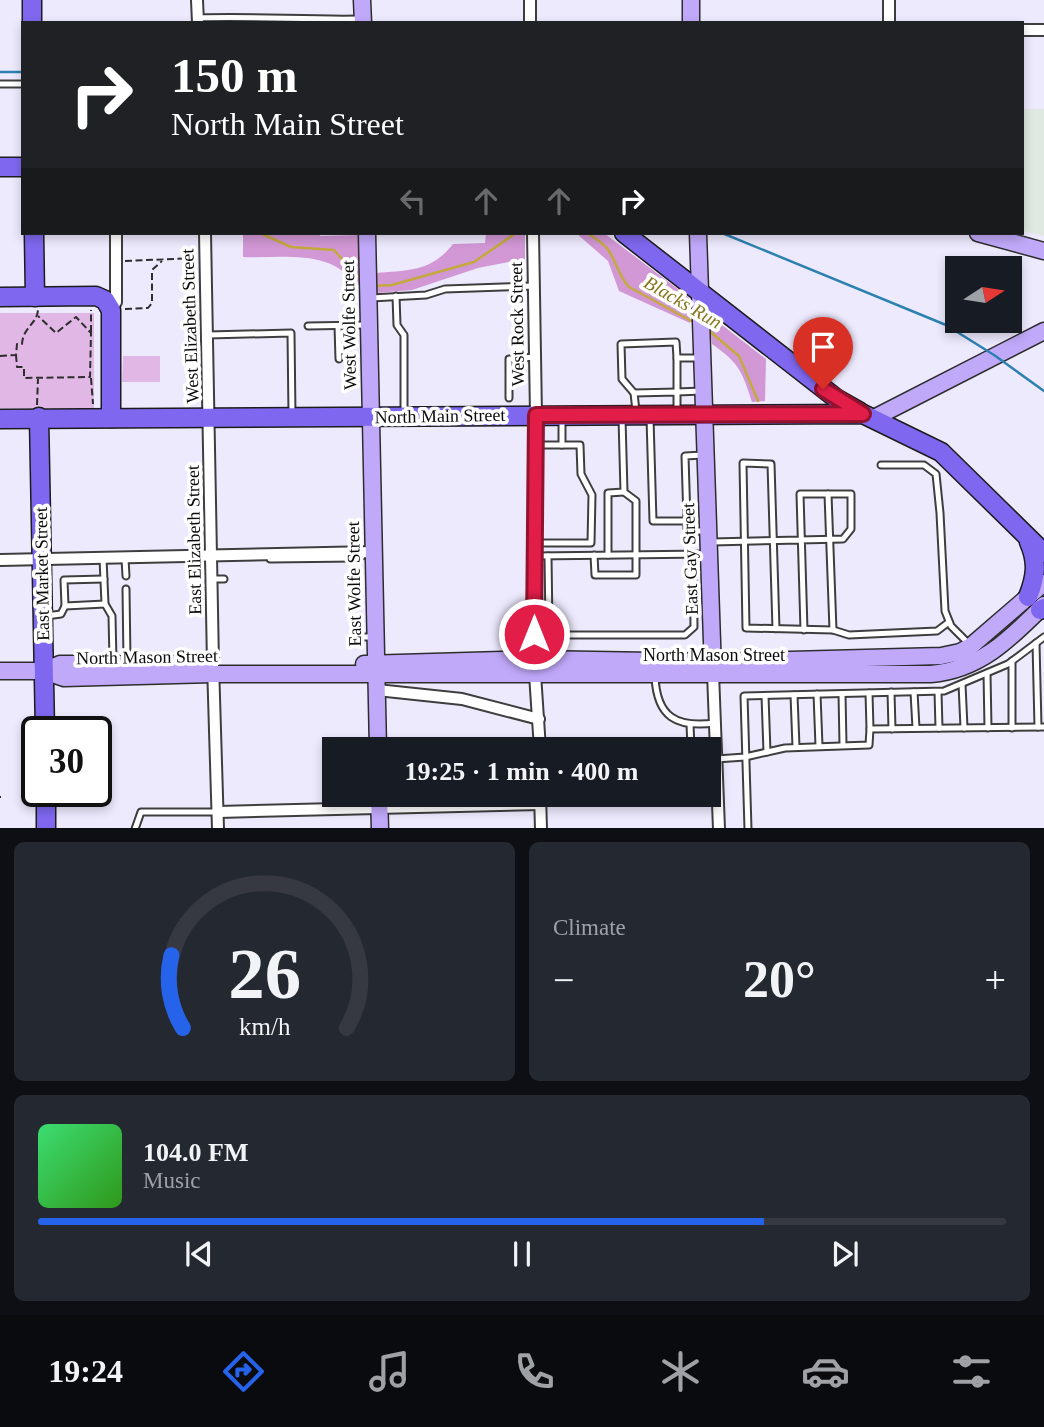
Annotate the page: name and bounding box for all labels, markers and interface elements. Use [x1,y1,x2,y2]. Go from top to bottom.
text: 150 m [171,48,298,103]
icon: right [56,49,147,140]
text: North Main Street [171,106,404,142]
icon: left [394,182,432,220]
icon: ahead [467,182,505,220]
icon: ahead [540,182,578,220]
icon: right [613,182,651,220]
street label: West Elizabeth Street [177,248,203,404]
north arrow [945,256,1022,332]
map controls [945,256,1022,333]
street label: West Wolfe Street [338,260,360,390]
street label: West Rock Street [506,262,528,386]
water label: Blacks Run [641,271,725,333]
pin [793,317,853,389]
icon: arrive [804,328,842,366]
street label: North Main Street [374,405,506,427]
street label: East Elizabeth Street [183,465,205,615]
street label: East Gay Street [678,503,702,615]
street label: East Market Street [31,507,53,641]
street label: East Wolfe Street [343,521,365,647]
position arrow [497,597,571,671]
street label: North Mason Street [643,645,785,665]
street label: North Mason Street [76,646,218,668]
speed limit sign: 30 [21,716,112,807]
text: 19:25 · 1 min · 400 m [405,757,639,786]
text: Climate [553,915,626,940]
text: 26 [228,933,301,1014]
text: 20° [743,951,816,1008]
text: − [553,959,574,1001]
text: + [985,959,1006,1001]
text: km/h [239,1012,291,1039]
text: 104.0 FM [143,1138,248,1167]
text: Music [143,1168,201,1193]
icon: previous [180,1235,218,1273]
icon: pause [503,1235,541,1273]
icon: next [826,1235,864,1273]
icon: directions [219,1347,268,1396]
icon: music [365,1347,414,1396]
icon: phone [510,1347,559,1396]
icon: climate [656,1347,705,1396]
icon: car [801,1347,850,1396]
icon: filters [947,1347,996,1396]
text: 19:24 [48,1353,123,1389]

